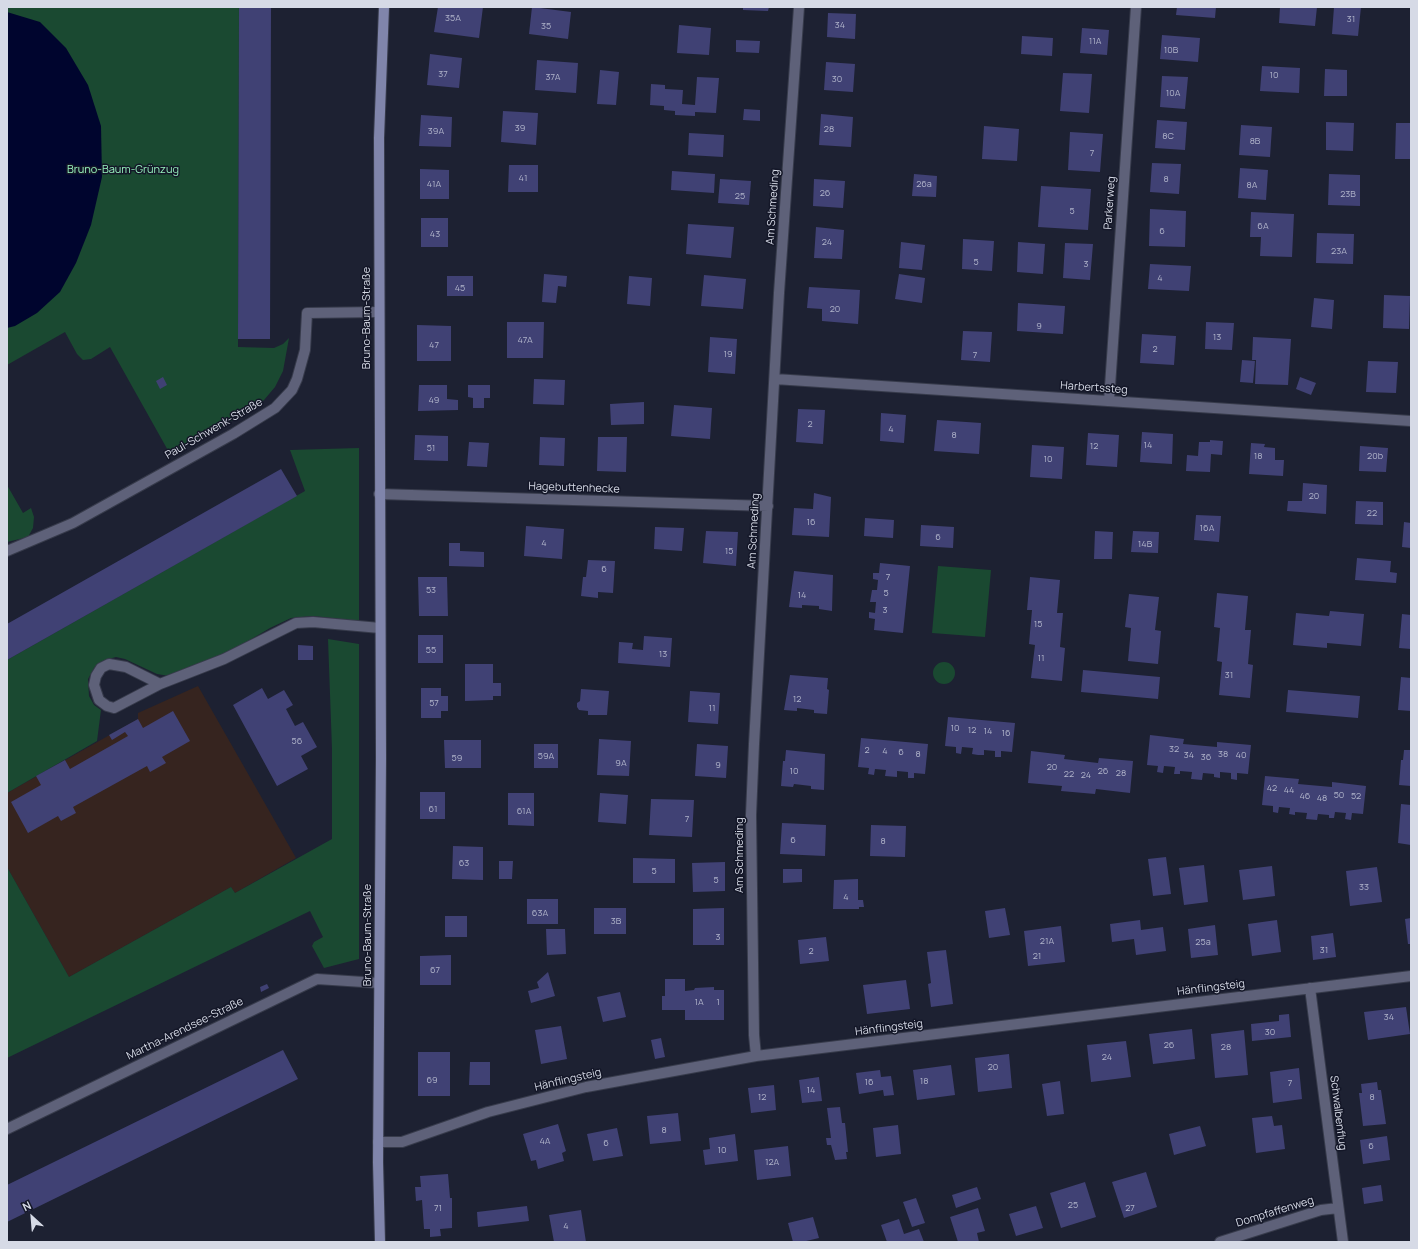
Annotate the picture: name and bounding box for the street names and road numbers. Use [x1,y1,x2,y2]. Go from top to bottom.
street label: Am Schmeding [764,169,782,245]
street label: Parkerweg [1102,176,1118,230]
street label: Bruno-Baum-Straße [360,267,374,369]
street label: Harbertssteg [1060,379,1128,397]
street label: Paul-Schwenk-Straße [163,396,265,462]
street label: Hagebuttenhecke [528,480,620,496]
street label: Am Schmeding [745,493,763,569]
street label: Am Schmeding [733,817,747,893]
street label: Bruno-Baum-Straße [361,884,375,986]
street label: Hänflingsteig [1176,977,1246,999]
street label: Martha-Arendsee-Straße [125,995,245,1063]
street label: Hänflingsteig [854,1017,924,1039]
street label: Hänflingsteig [533,1066,603,1094]
street label: Schwalbenflug [1327,1075,1349,1151]
street label: Dompfaffenweg [1235,1194,1315,1230]

